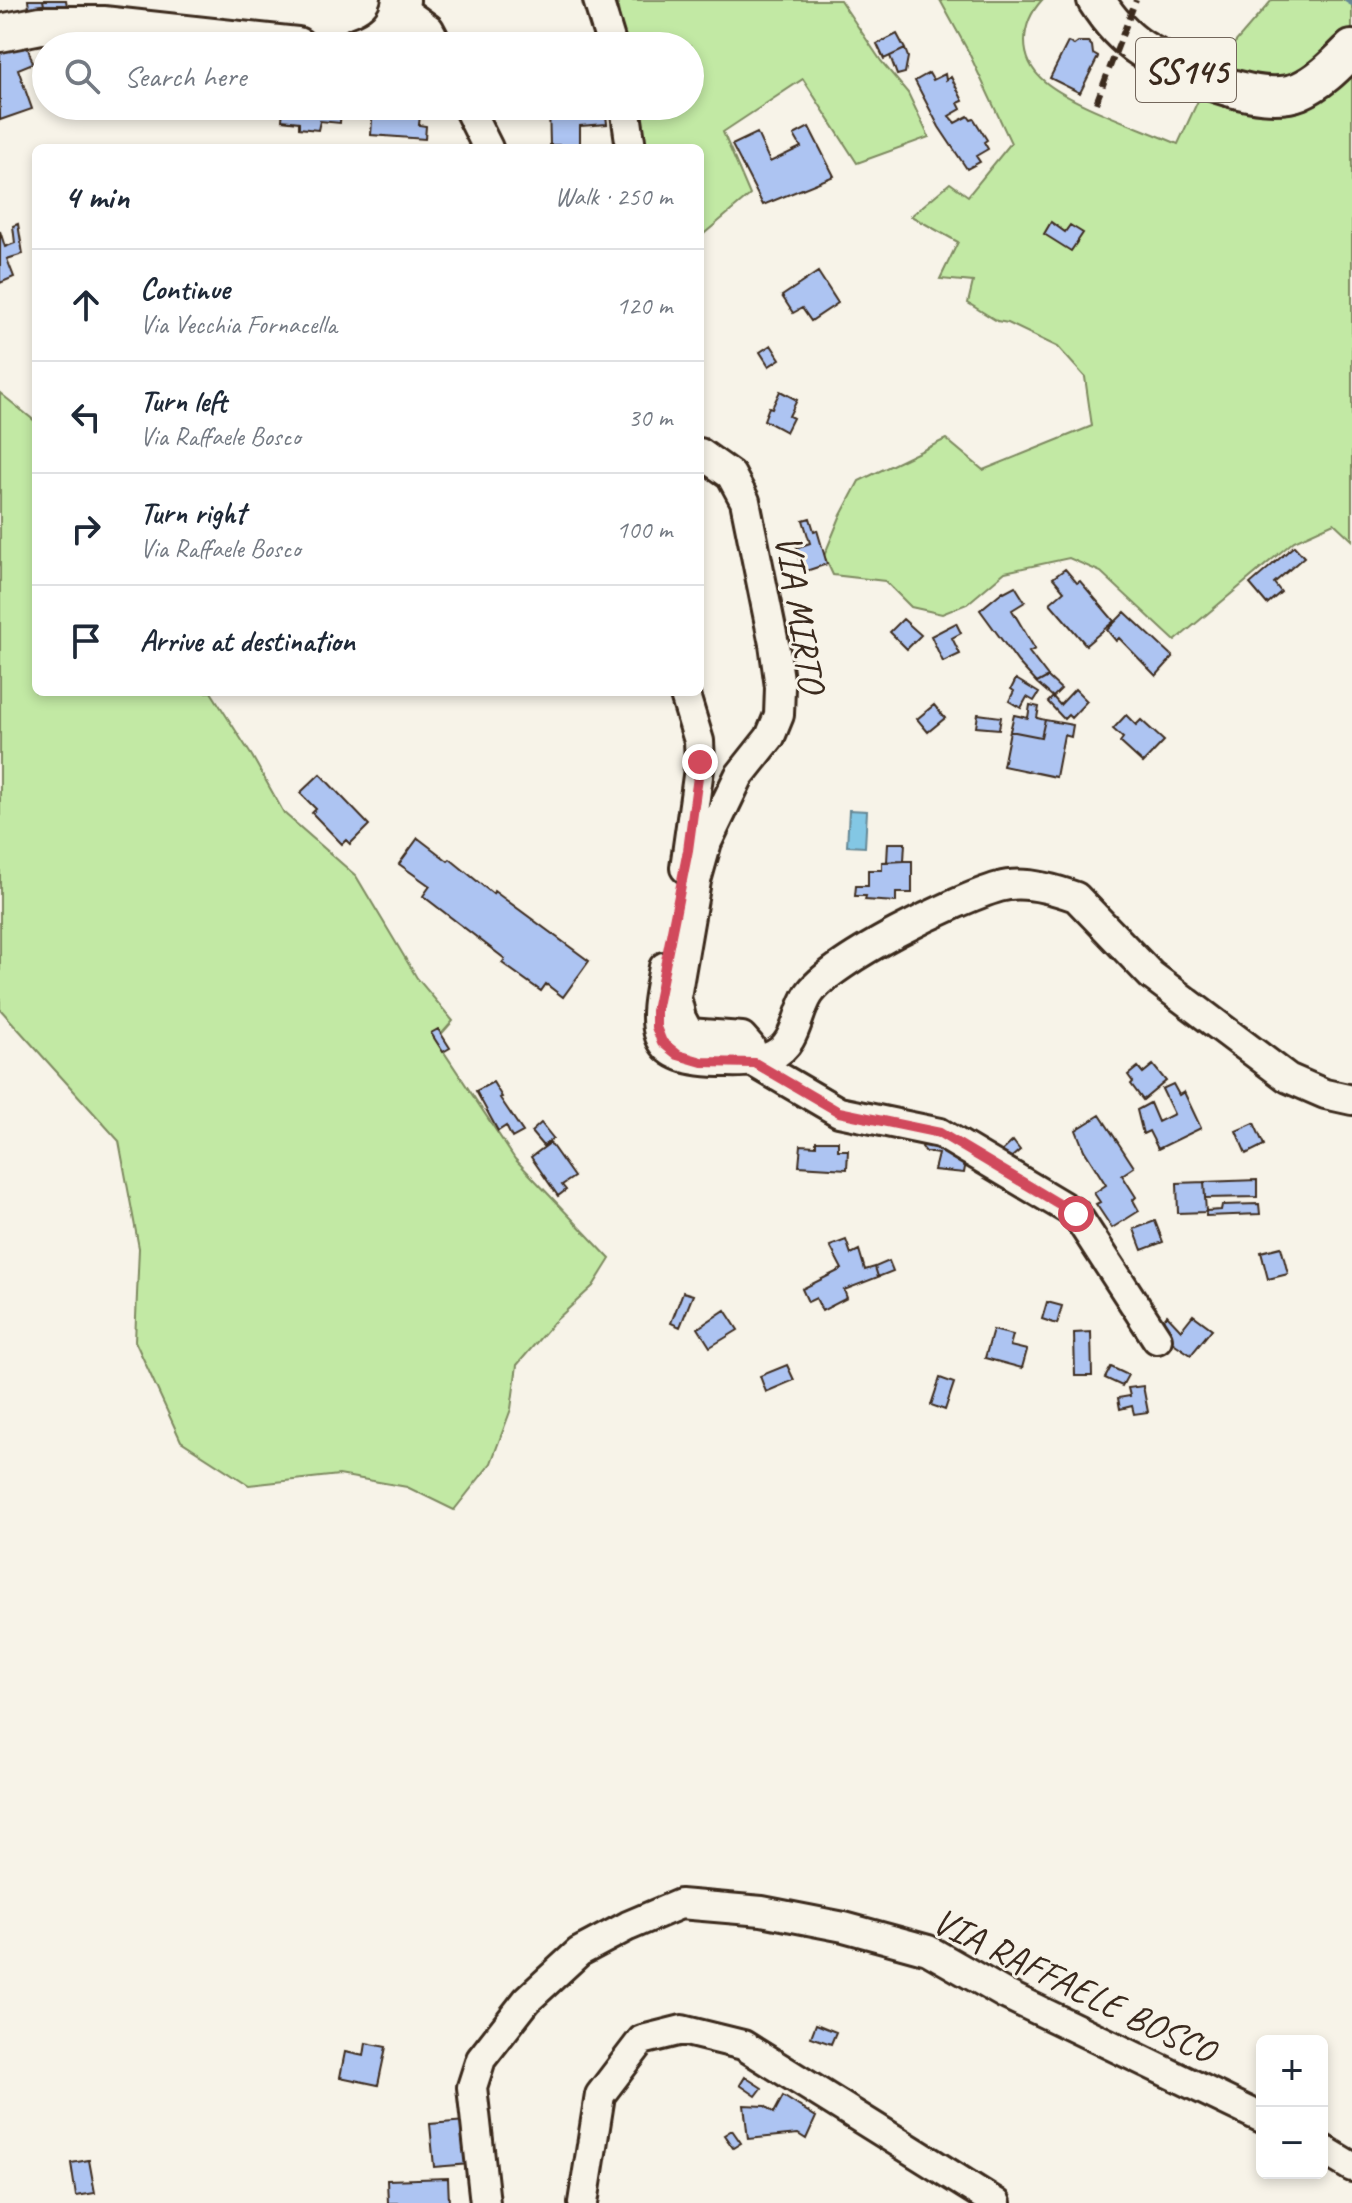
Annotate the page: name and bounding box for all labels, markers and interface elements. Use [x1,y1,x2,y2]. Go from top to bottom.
search box [32,32,704,120]
road number: SS145 [1136,38,1236,102]
icon: search [60,54,104,98]
text: Search here [124,57,246,95]
text: 4 min [64,175,129,218]
text: Walk · 250 m [555,180,672,213]
text: Continue [140,270,230,308]
icon: ahead [64,283,108,327]
text: 120 m [616,289,672,322]
text: Via Vecchia Fornacella [140,308,337,341]
text: Turn left [140,382,227,420]
icon: left [64,395,108,439]
text: 30 m [628,401,672,434]
text: Via Raffaele Bosco [140,420,300,453]
text: Turn right [140,494,245,532]
icon: right [64,507,108,551]
text: 100 m [616,513,672,546]
street label: VIA MIRTO [765,531,837,699]
text: Via Raffaele Bosco [140,532,300,565]
icon: arrive [64,619,108,663]
text: Arrive at destination [140,622,355,660]
route end [682,744,718,780]
route start [1058,1196,1094,1232]
street label: VIA RAFFAELE BOSCO [925,1897,1225,2075]
map controls [1256,2035,1328,2179]
button: + [1256,2035,1328,2107]
button: − [1256,2107,1328,2179]

